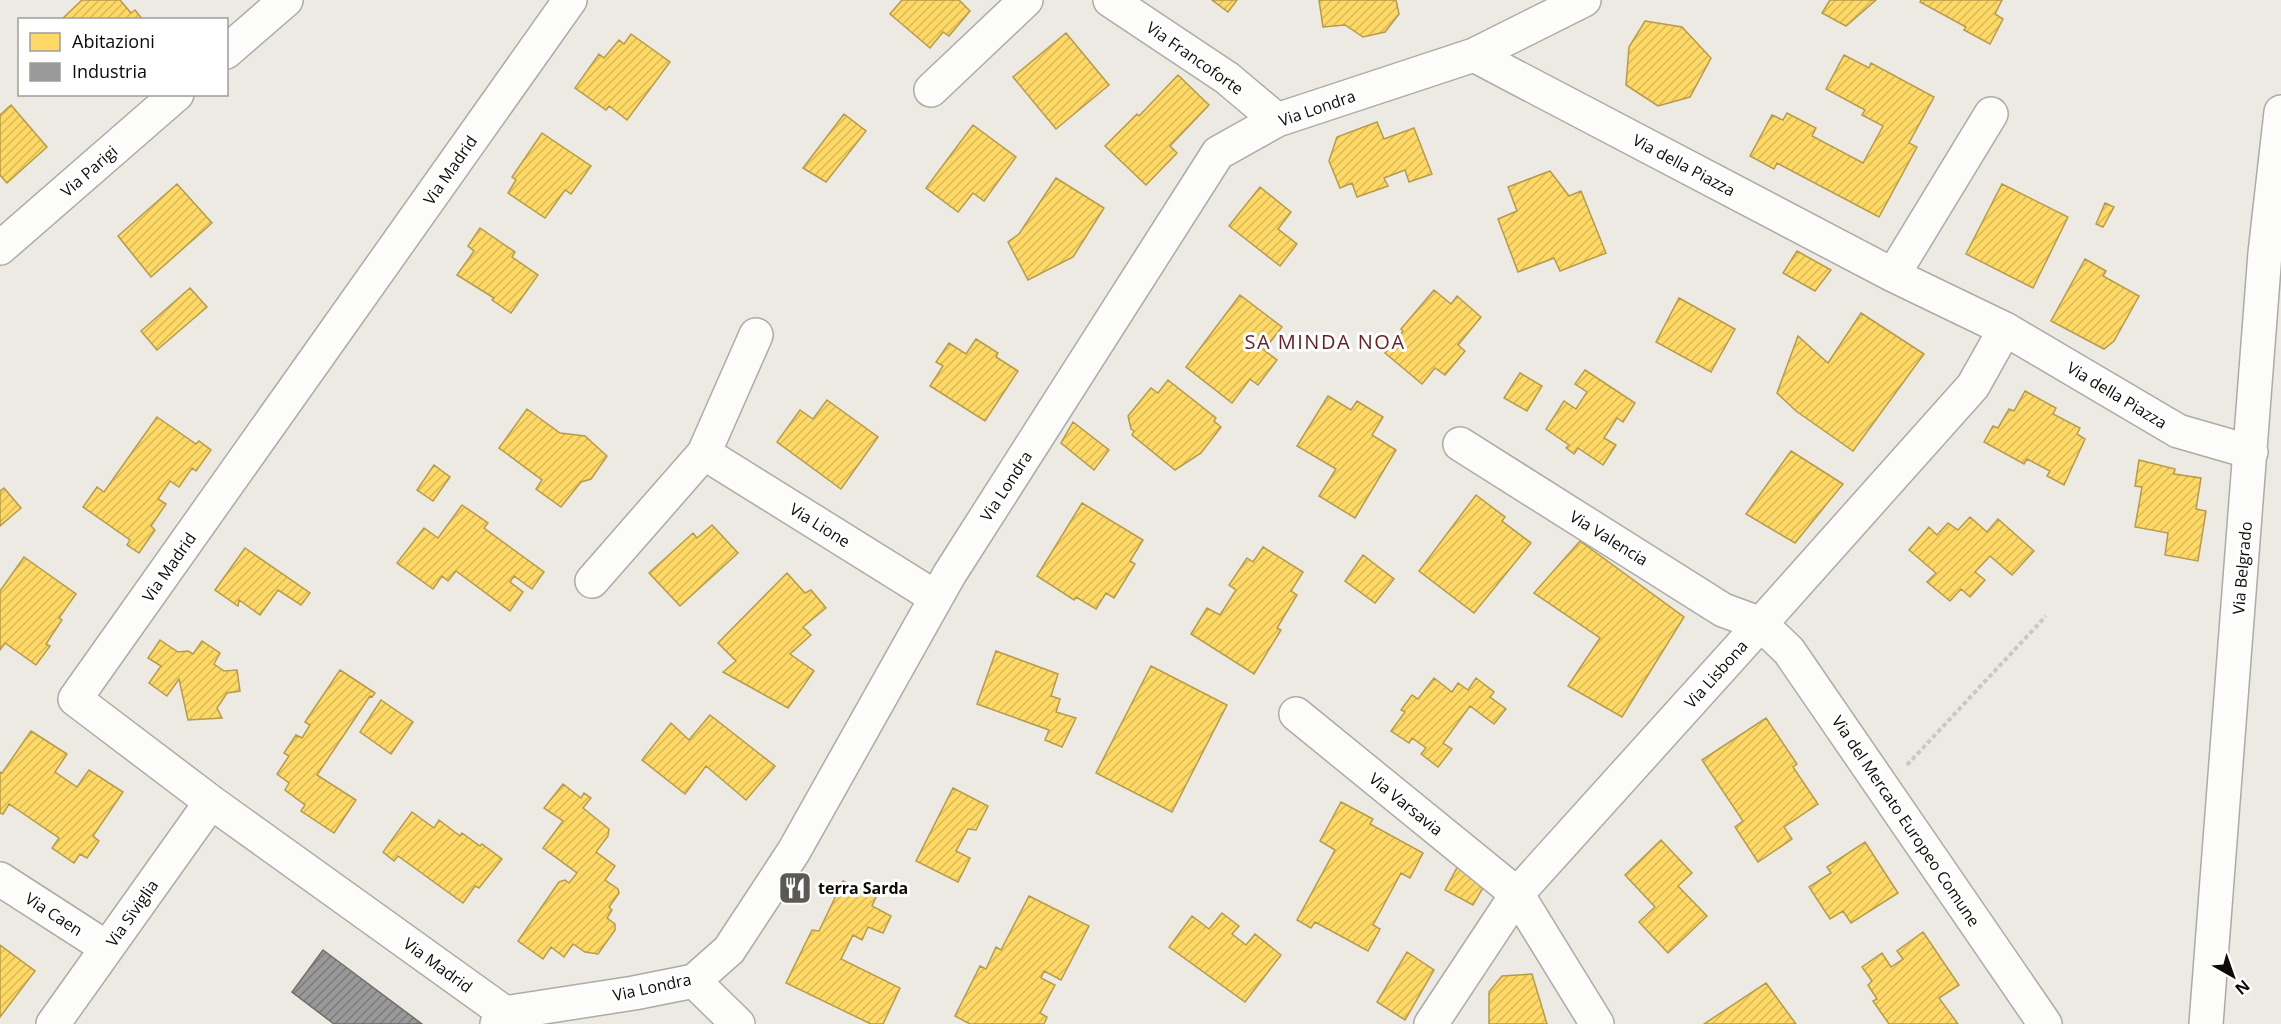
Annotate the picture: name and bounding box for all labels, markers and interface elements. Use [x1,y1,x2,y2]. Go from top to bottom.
street label: Via Francoforte [1142,16,1248,100]
legend [18,18,228,96]
text: Abitazioni [72,29,155,53]
text: Industria [72,59,147,83]
street label: Via Londra [1276,85,1358,131]
street label: Via della Piazza [1629,129,1739,201]
street label: Via Madrid [418,131,482,209]
street label: Via Parigi [56,140,122,202]
district label: SA MINDA NOA [1244,328,1406,355]
street label: Via della Piazza [2063,356,2171,434]
street label: Via Londra [975,447,1037,525]
street label: Via Lione [786,498,854,552]
street label: Via Valencia [1566,505,1652,571]
street label: Via Belgrado [2227,520,2257,616]
street label: Via Madrid [137,528,201,606]
street label: Via Lisbona [1679,635,1753,713]
street label: Via del Mercato Europeo Comune [1827,711,1985,931]
street label: Via Varsavia [1364,767,1448,841]
restaurant icon: terra Sarda [777,870,813,906]
street label: Via Siviglia [101,875,163,951]
place label: terra Sarda [818,877,908,899]
street label: Via Caen [21,887,87,941]
street label: Via Madrid [399,933,477,997]
north arrow [2203,946,2263,1006]
street label: Via Londra [611,968,693,1006]
text: N [2231,975,2255,1000]

